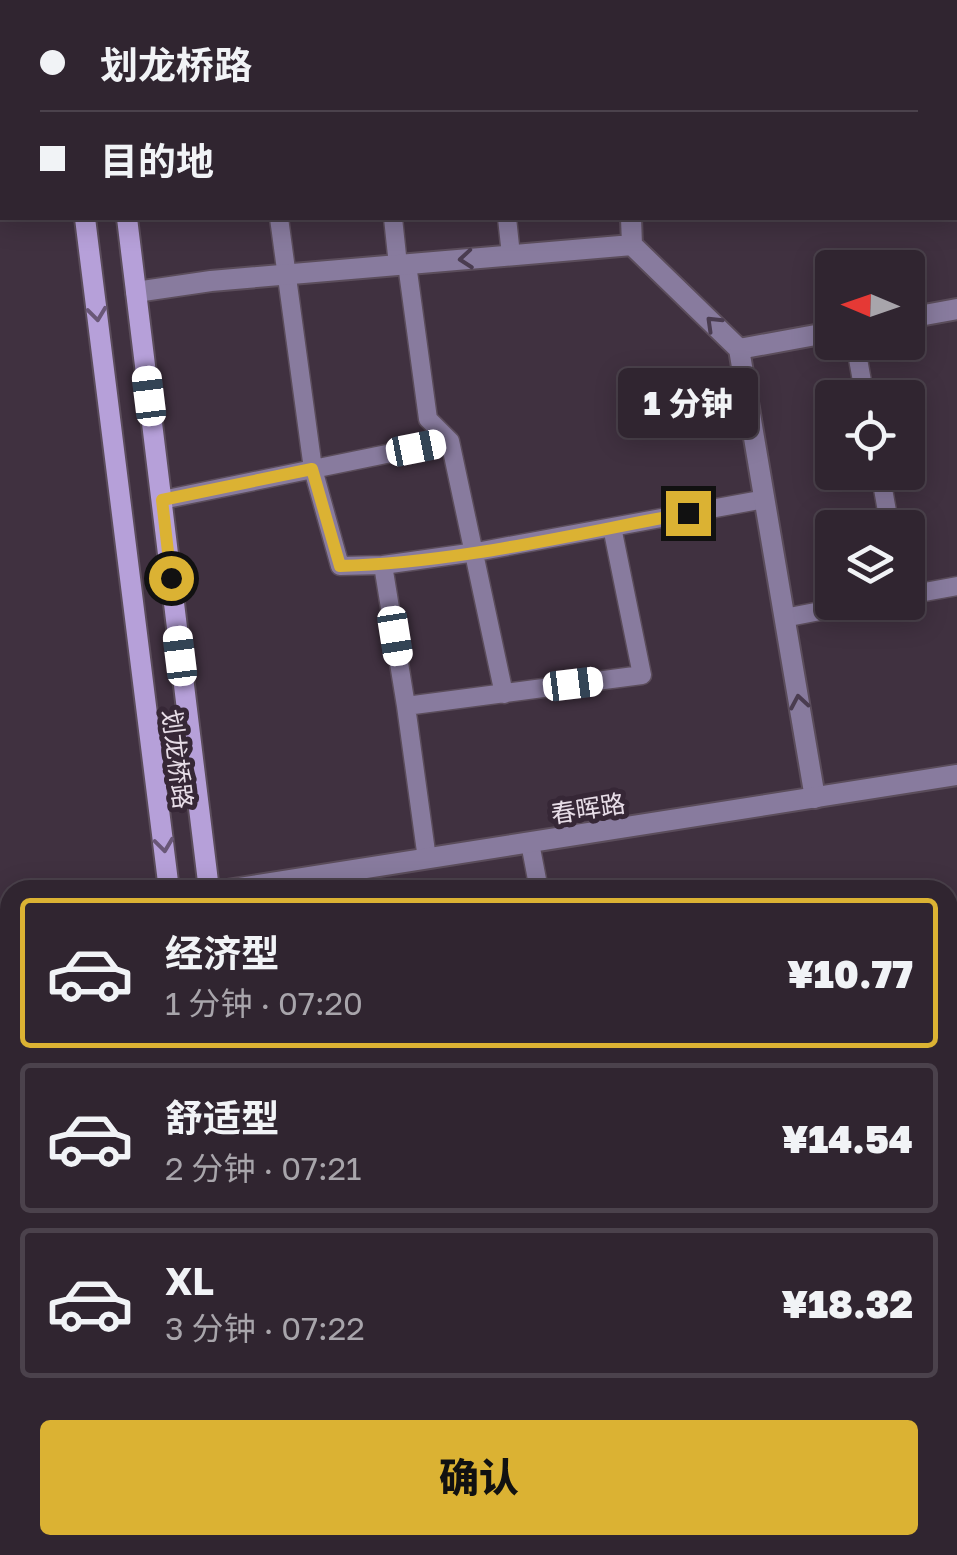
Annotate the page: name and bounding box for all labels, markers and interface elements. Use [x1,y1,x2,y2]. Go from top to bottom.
text: 划龙桥路 [100,42,252,87]
text: 目的地 [100,138,214,183]
one-way arrow [457,248,473,270]
north arrow [815,250,925,360]
map controls [815,250,925,620]
one-way arrow [86,306,107,323]
one-way arrow [706,317,724,335]
car [130,364,168,428]
callout: 1 分钟 [618,368,758,438]
button: locate [815,380,925,490]
text: 1 分钟 [644,384,732,422]
car [384,428,448,468]
route end [666,491,711,536]
button: layers [815,510,925,620]
route start [149,556,194,601]
car [375,604,415,668]
car [161,624,199,688]
car [541,665,605,703]
one-way arrow [789,694,810,710]
street label: 划龙桥路 [157,707,199,811]
street label: 春晖路 [549,787,627,829]
one-way arrow [153,837,174,853]
icon: car [45,928,135,1018]
text: 经济型 [165,930,279,975]
text: ¥10.77 [787,951,913,996]
text: 1 分钟 · 07:20 [165,984,363,1022]
icon: car [45,1093,135,1183]
text: 舒适型 [165,1095,279,1140]
text: ¥14.54 [781,1116,913,1161]
text: 2 分钟 · 07:21 [165,1149,362,1187]
icon: car [45,1258,135,1348]
text: XL [165,1258,214,1303]
text: ¥18.32 [781,1281,913,1326]
text: 3 分钟 · 07:22 [165,1309,365,1347]
button: 确认 [40,1420,918,1535]

